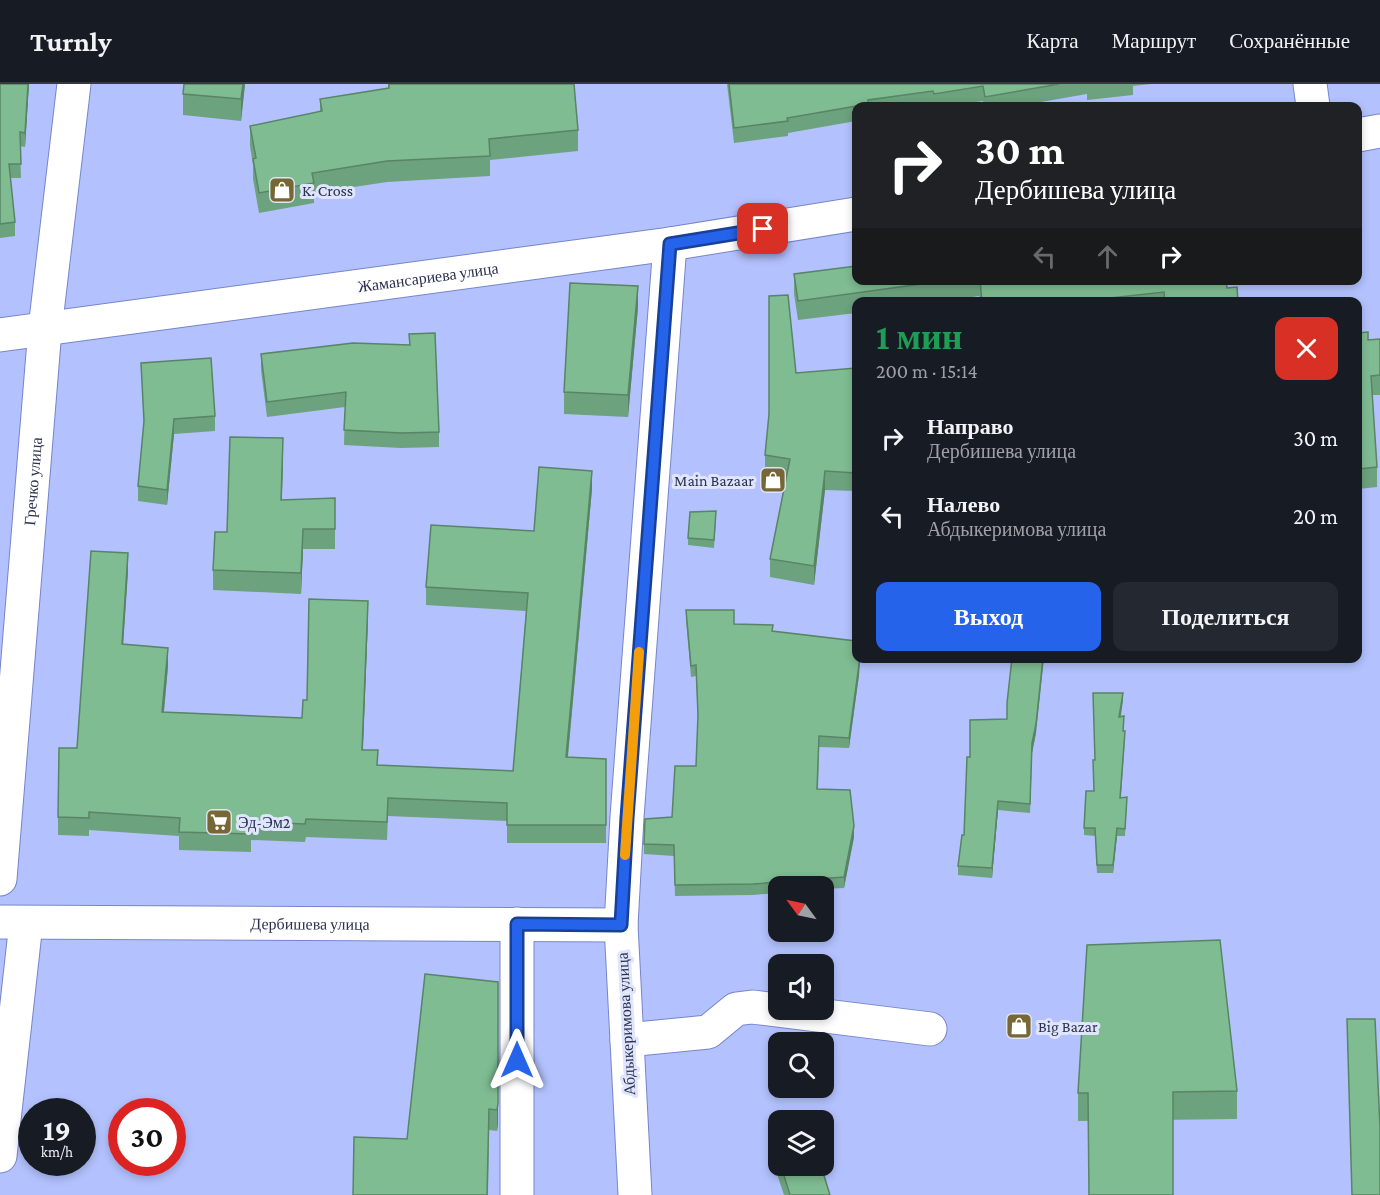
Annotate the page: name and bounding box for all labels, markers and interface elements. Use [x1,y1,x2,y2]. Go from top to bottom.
text: Turnly [30,26,112,57]
text: Карта [1027,29,1079,53]
text: Маршрут [1112,29,1196,53]
text: Сохранённые [1229,29,1350,53]
icon: right [876,126,954,204]
text: 30 m [975,126,1065,173]
shop icon: K. Cross [267,175,297,205]
text: Дербишева улица [975,175,1176,205]
place label: K. Cross [302,182,353,199]
pin [737,203,788,254]
icon: arrive [746,212,779,245]
icon: left [1028,240,1061,273]
icon: ahead [1091,240,1124,273]
icon: right [1154,240,1187,273]
street label: Жамансариева улица [357,259,499,295]
text: 1 мин [876,317,962,357]
button: close [1275,317,1338,380]
text: 200 m · 15:14 [876,360,978,382]
text: Направо [927,414,1013,439]
icon: right [876,422,909,455]
text: 30 m [1293,426,1338,451]
street label: Гречко улица [20,437,45,526]
text: Дербишева улица [927,440,1076,462]
shop icon: Main Bazaar [758,465,788,495]
place label: Main Bazaar [674,472,754,489]
text: Налево [927,492,1000,517]
icon: left [876,500,909,533]
text: 20 m [1293,504,1338,529]
text: Абдыкеримова улица [927,518,1106,540]
button: Выход [876,582,1101,651]
button: Поделиться [1113,582,1338,651]
supermarket icon: Эд-Эм2 [204,807,234,837]
place label: Эд-Эм2 [238,814,291,832]
north arrow [768,876,834,942]
map controls [768,876,834,1176]
street label: Дербишева улица [250,915,370,933]
street label: Абдыкеримова улица [614,952,639,1096]
button: sound [768,954,834,1020]
shop icon: Big Bazar [1004,1011,1034,1041]
place label: Big Bazar [1038,1018,1098,1036]
position arrow [485,1028,549,1092]
button: search [768,1032,834,1098]
speed limit sign: 30 [108,1098,186,1176]
button: layers [768,1110,834,1176]
text: 19 [43,1113,71,1146]
text: km/h [41,1144,73,1160]

